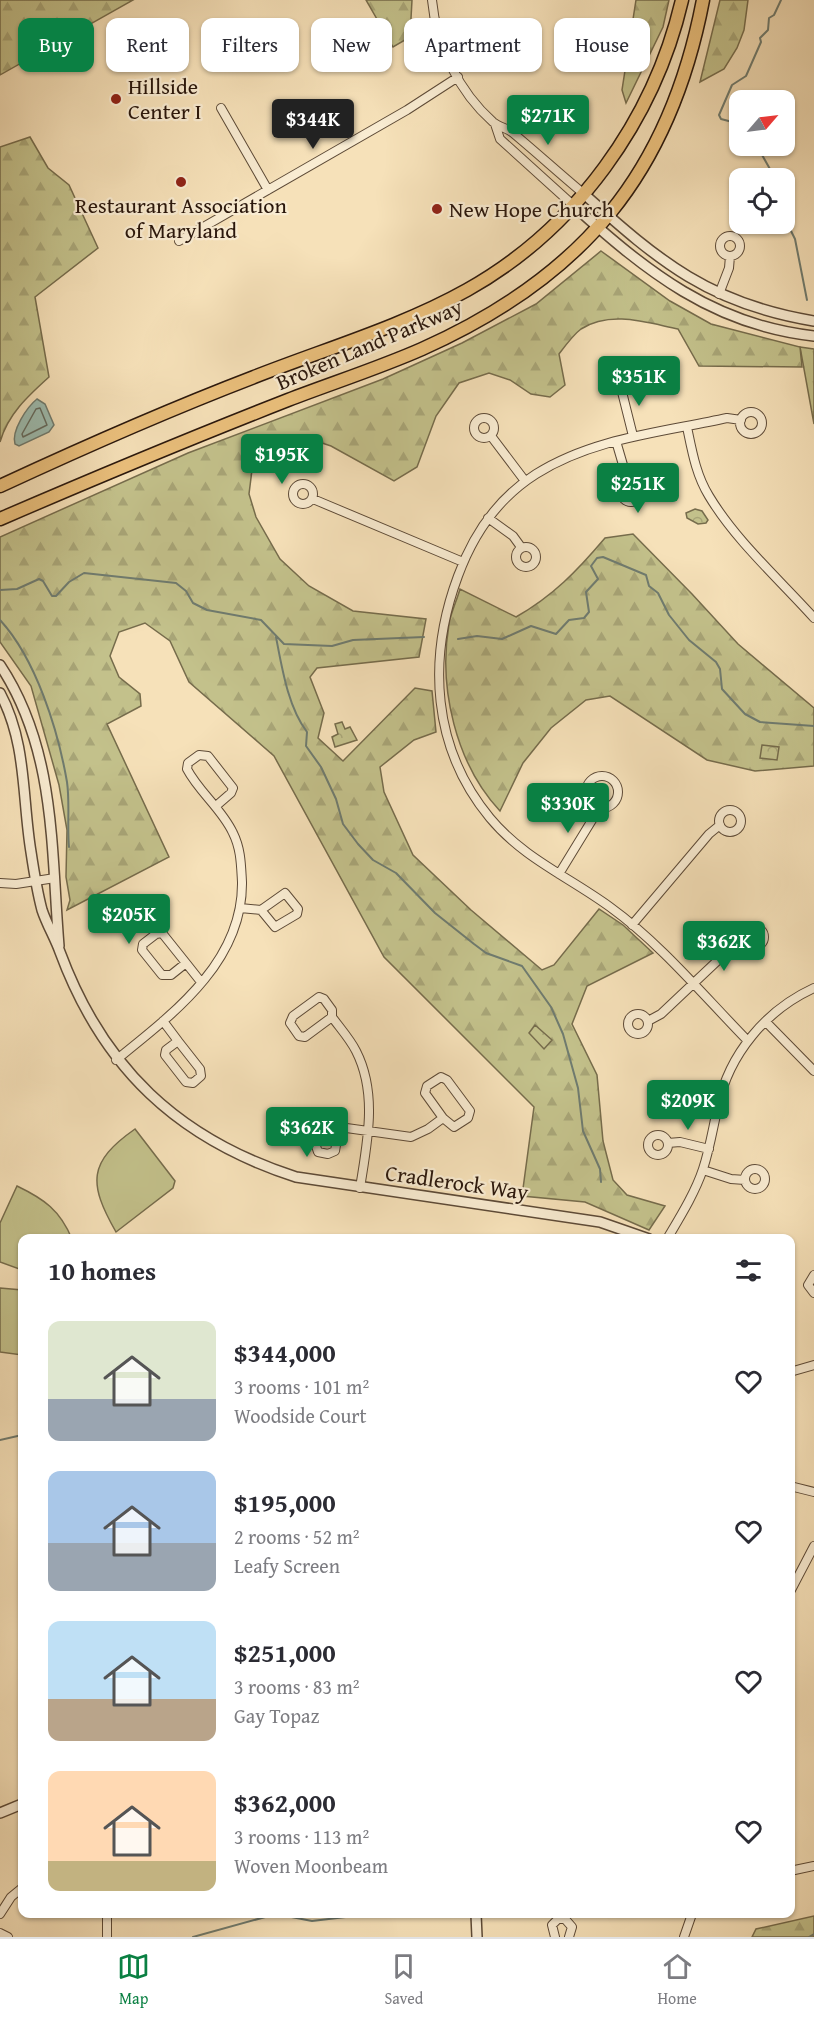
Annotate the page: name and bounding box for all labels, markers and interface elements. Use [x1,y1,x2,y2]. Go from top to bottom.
chip: Buy [18,18,94,72]
chip: Rent [106,18,189,72]
chip: Filters [201,18,299,72]
chip: New [311,18,392,72]
chip: Apartment [404,18,542,72]
chip: House [554,18,650,72]
place label: Hillside Center I [128,70,201,127]
north arrow [729,90,795,156]
map controls [729,90,795,234]
marker: Hillside Center I [109,92,123,106]
pin: $271K [506,95,590,146]
pin: $344K [271,99,355,150]
text: $271K [521,100,575,129]
text: $344K [286,104,340,133]
button: locate [729,168,795,234]
marker: Restaurant Association of Maryland [174,175,188,189]
place label: Restaurant Association of Maryland [75,189,288,246]
place label: New Hope Church [449,193,614,225]
marker: New Hope Church [430,202,444,216]
street label: Broken Land Parkway [271,290,467,398]
pin: $351K [597,356,681,407]
text: $351K [612,361,666,390]
pin: $195K [240,434,324,485]
text: $195K [255,439,309,468]
pin: $251K [596,463,680,514]
text: $251K [611,468,665,497]
pin: $330K [526,783,610,834]
text: $330K [541,788,595,817]
pin: $205K [87,894,171,945]
text: $205K [102,899,156,928]
pin: $362K [682,921,766,972]
text: $362K [697,926,751,955]
pin: $209K [646,1080,730,1131]
text: $209K [661,1085,715,1114]
pin: $362K [265,1107,349,1158]
text: $362K [280,1112,334,1141]
street label: Cradlerock Way [383,1156,531,1208]
text: 10 homes [48,1251,156,1290]
icon: filters [732,1254,765,1287]
text: $344,000 [234,1333,336,1372]
icon: home [96,1345,168,1417]
icon: heart [732,1365,765,1398]
text: 3 rooms · 101 m² [234,1372,369,1401]
text: Woodside Court [234,1401,367,1430]
text: $195,000 [234,1483,336,1522]
icon: home [96,1495,168,1567]
icon: heart [732,1515,765,1548]
text: 2 rooms · 52 m² [234,1522,360,1551]
text: Leafy Screen [234,1551,340,1580]
text: $251,000 [234,1633,336,1672]
icon: home [96,1645,168,1717]
icon: heart [732,1665,765,1698]
text: 3 rooms · 83 m² [234,1672,360,1701]
text: Gay Topaz [234,1701,319,1730]
text: $362,000 [234,1783,336,1822]
icon: home [96,1795,168,1867]
icon: heart [732,1815,765,1848]
text: 3 rooms · 113 m² [234,1822,369,1851]
text: Woven Moonbeam [234,1851,388,1880]
tab: Map [117,1950,150,2010]
tab: Saved [384,1950,423,2010]
tab: Home [657,1950,697,2010]

